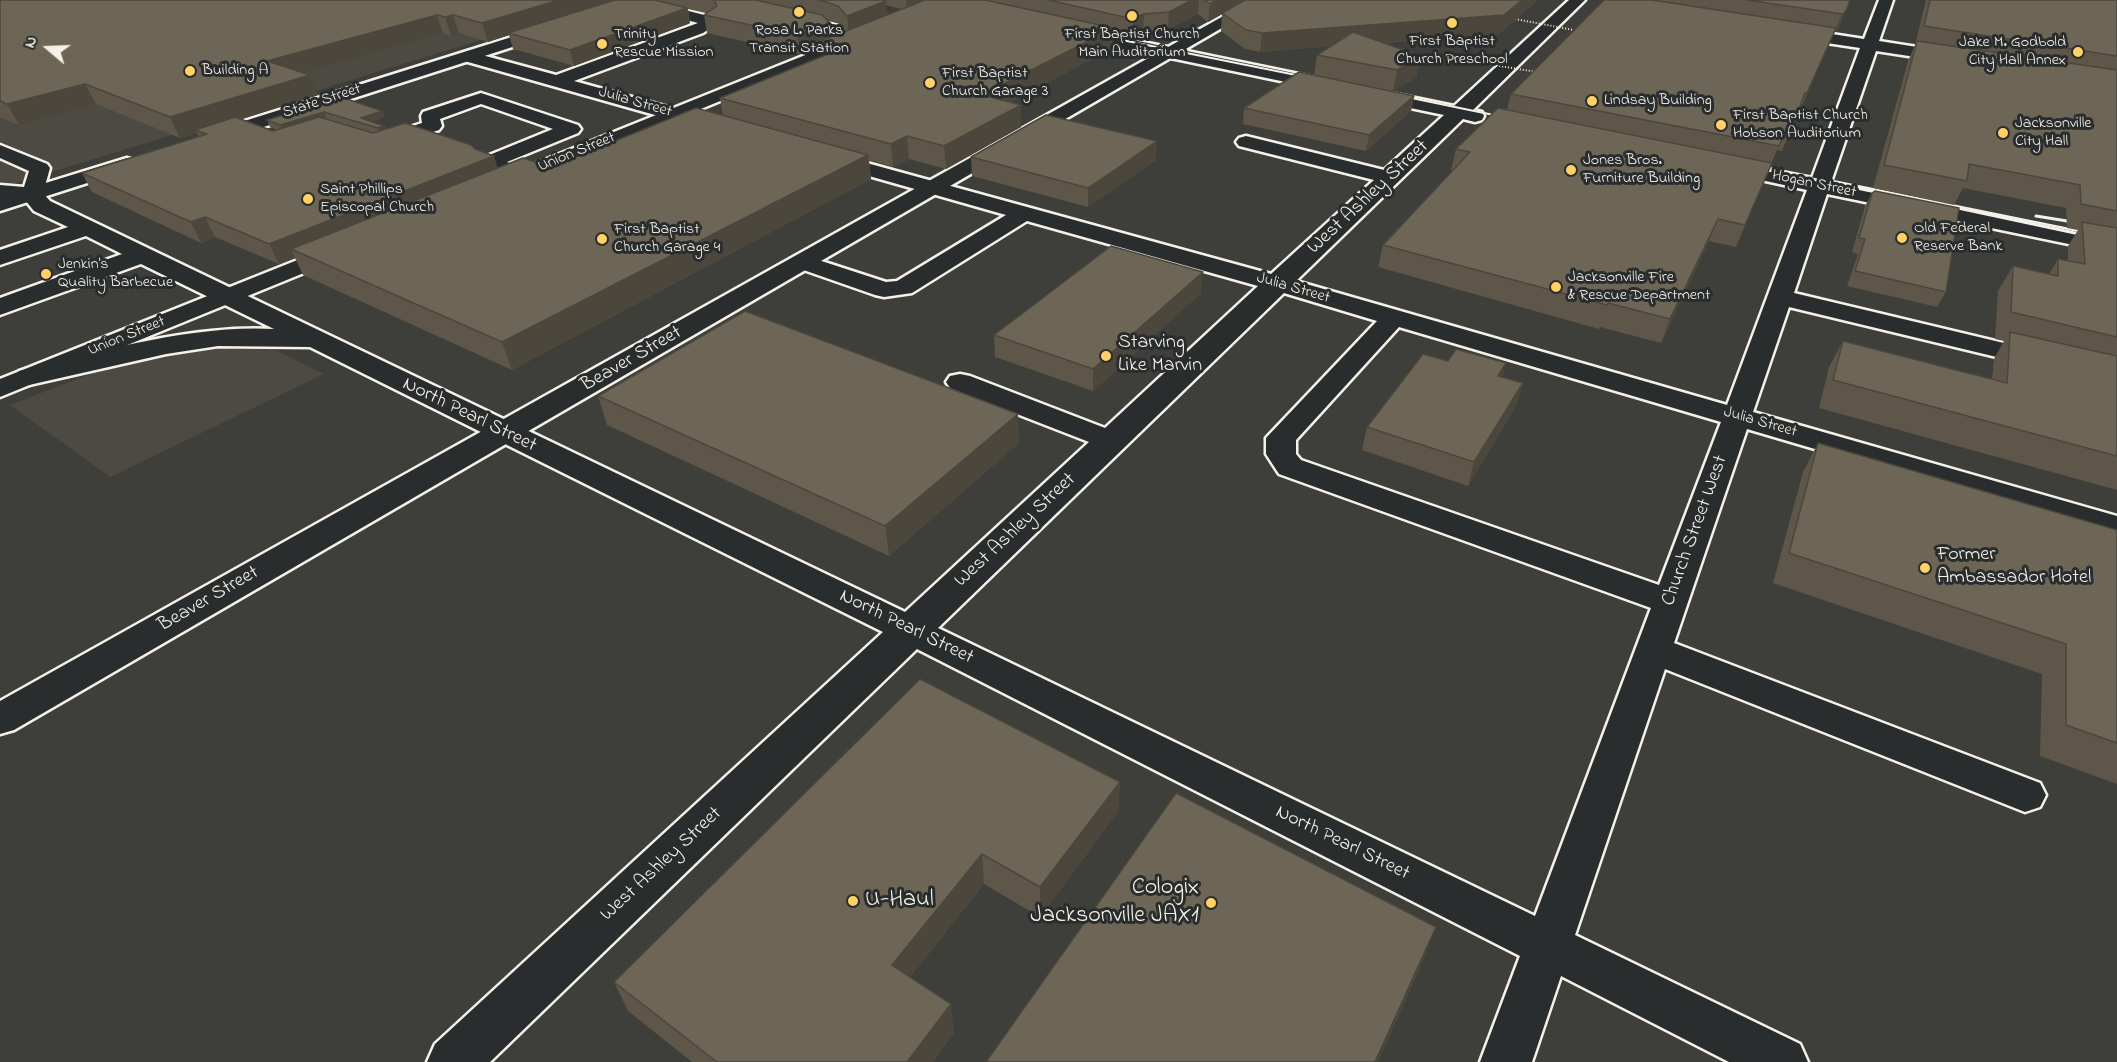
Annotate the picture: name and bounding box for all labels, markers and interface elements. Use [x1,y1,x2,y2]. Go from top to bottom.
marker: Rosa L. Parks Transit Station [792,5,806,19]
marker: First Baptist Church Main Auditorium [1125,9,1139,23]
marker: First Baptist Church Preschool [1445,16,1459,30]
north arrow [18,18,78,78]
place label: Rosa L. Parks Transit Station [749,21,849,59]
place label: Trinity Rescue Mission [614,25,714,63]
place label: First Baptist Church Main Auditorium [1065,25,1199,63]
place label: First Baptist Church Preschool [1396,32,1508,70]
text: N [18,33,44,51]
place label: Jake M. Godbold City Hall Annex [1959,33,2066,71]
marker: Trinity Rescue Mission [595,37,609,51]
marker: Jake M. Godbold City Hall Annex [2071,45,2085,59]
place label: Building A [202,61,268,81]
marker: Building A [183,64,197,78]
place label: First Baptist Church Garage 3 [942,64,1048,102]
marker: First Baptist Church Garage 3 [923,76,937,90]
street label: State Street [280,80,364,124]
street label: Julia Street [596,83,674,123]
place label: Lindsay Building [1604,91,1712,111]
marker: Lindsay Building [1585,94,1599,108]
place label: First Baptist Church Hobson Auditorium [1733,106,1868,144]
place label: Jacksonville City Hall [2015,114,2092,152]
marker: First Baptist Church Hobson Auditorium [1714,118,1728,132]
marker: Jacksonville City Hall [1996,126,2010,140]
street label: Union Street [536,129,618,177]
street label: West Ashley Street [1303,136,1435,260]
place label: Jones Bros. Furniture Building [1583,151,1700,189]
marker: Jones Bros. Furniture Building [1564,163,1578,177]
street label: Hogan Street [1770,167,1858,203]
place label: Saint Phillips Episcopal Church [320,180,434,218]
marker: Saint Phillips Episcopal Church [301,192,315,206]
place label: Old Federal Reserve Bank [1914,219,2002,257]
place label: First Baptist Church Garage 4 [614,220,720,258]
marker: Old Federal Reserve Bank [1895,231,1909,245]
marker: First Baptist Church Garage 4 [595,232,609,246]
place label: Jenkin's Quality Barbecue [58,255,173,293]
marker: Jenkin's Quality Barbecue [39,267,53,281]
place label: Jacksonville Fire & Rescue Department [1568,268,1710,306]
street label: Julia Street [1254,269,1332,309]
marker: Jacksonville Fire & Rescue Department [1549,280,1563,294]
street label: Union Street [86,313,168,361]
street label: Beaver Street [577,322,687,398]
place label: Starving Like Marvin [1118,332,1202,379]
marker: Starving Like Marvin [1099,349,1113,363]
street label: North Pearl Street [398,373,540,459]
street label: Julia Street [1721,403,1799,443]
street label: Church Street West [1658,453,1734,609]
street label: West Ashley Street [950,469,1082,593]
place label: Former Ambassador Hotel [1937,544,2091,591]
marker: Former Ambassador Hotel [1918,561,1932,575]
street label: Beaver Street [154,562,264,638]
street label: North Pearl Street [835,585,977,671]
street label: North Pearl Street [1271,801,1413,887]
street label: West Ashley Street [596,803,728,927]
place label: Cologix Jacksonville JAX1 [1030,875,1199,931]
place label: U-Haul [865,887,934,915]
marker: U-Haul [846,894,860,908]
marker: Cologix Jacksonville JAX1 [1204,896,1218,910]

